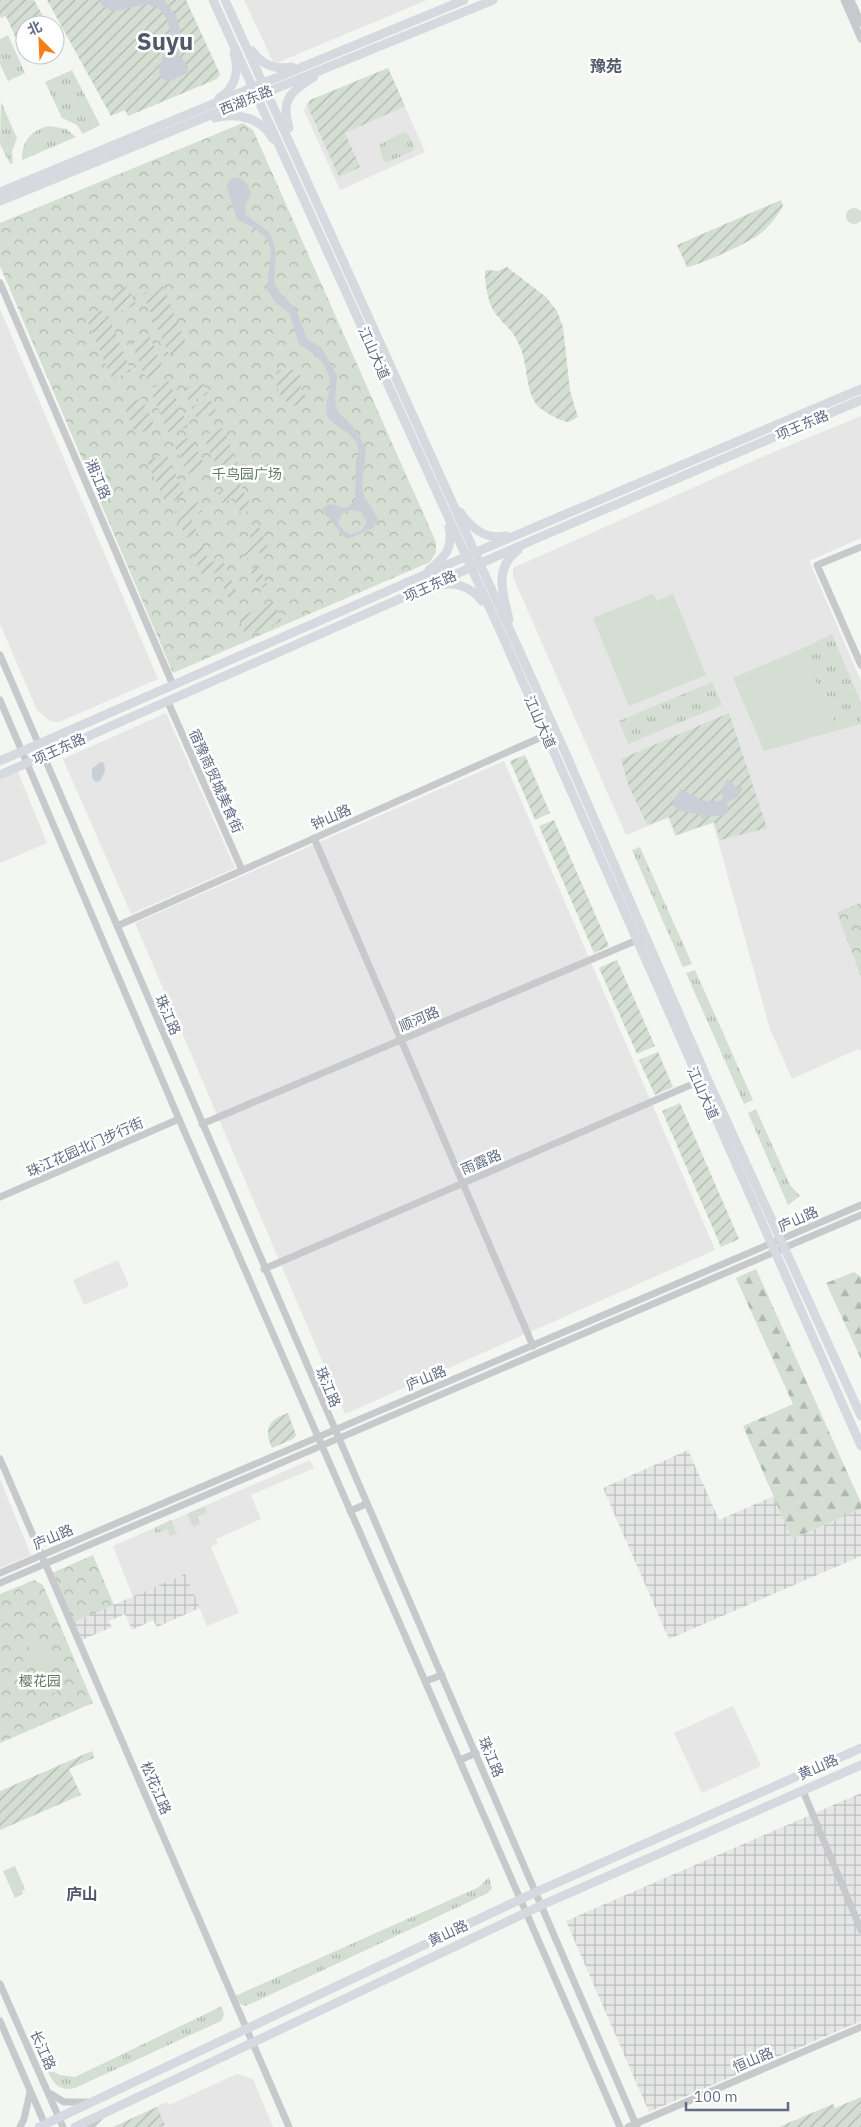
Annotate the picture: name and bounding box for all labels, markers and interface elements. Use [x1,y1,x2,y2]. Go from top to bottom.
north arrow [15,15,65,65]
text: 北 [25,17,45,39]
district label: Suyu [137,25,193,57]
district label: 豫苑 [590,56,622,76]
street label: 西湖东路 [217,81,275,119]
street label: 江山大道 [354,324,394,382]
street label: 项王东路 [773,406,831,444]
street label: 湘江路 [82,456,114,502]
park label: 千鸟园广场 [212,465,282,483]
street label: 项王东路 [401,566,459,606]
street label: 江山大道 [520,693,560,751]
street label: 宿豫商贸城美食街 [185,726,247,836]
street label: 项王东路 [30,729,88,769]
street label: 钟山路 [308,800,354,834]
street label: 珠江路 [151,992,185,1038]
street label: 顺河路 [396,1003,442,1035]
street label: 江山大道 [683,1064,723,1122]
street label: 珠江花园北门步行街 [24,1113,146,1181]
street label: 雨露路 [458,1146,504,1178]
street label: 庐山路 [775,1202,821,1236]
street label: 庐山路 [403,1362,449,1394]
street label: 珠江路 [312,1364,344,1410]
street label: 庐山路 [30,1521,76,1553]
park label: 樱花园 [19,1672,61,1690]
street label: 珠江路 [475,1734,507,1780]
street label: 黄山路 [795,1750,841,1784]
street label: 松花江路 [137,1759,175,1817]
district label: 庐山 [66,1884,98,1904]
street label: 黄山路 [425,1916,471,1950]
street label: 长江路 [26,2027,60,2073]
street label: 恒山路 [730,2044,776,2076]
scale bar [686,2080,788,2112]
text: 100 m [694,2087,738,2106]

